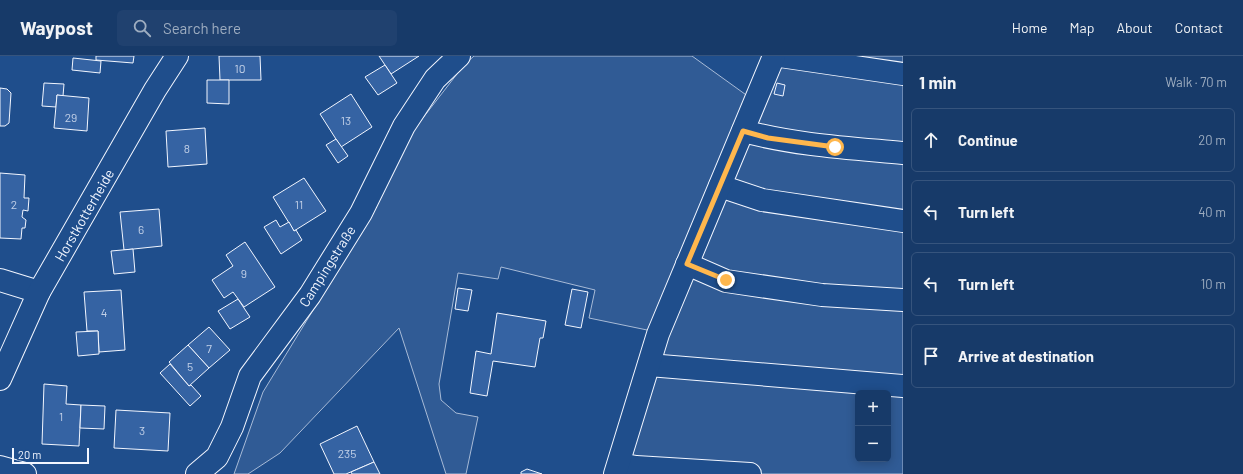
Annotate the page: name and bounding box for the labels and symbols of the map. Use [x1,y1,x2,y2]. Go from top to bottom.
house number: 10 [235,61,245,75]
house number: 29 [65,110,77,124]
house number: 13 [341,113,351,127]
route start [826,138,844,156]
house number: 8 [184,141,190,155]
street label: Horstkotterheide [51,166,117,264]
house number: 2 [11,197,17,211]
house number: 11 [295,197,303,211]
house number: 6 [138,222,144,236]
street label: Campingstraße [295,222,359,310]
house number: 9 [241,266,247,280]
route end [717,271,735,289]
house number: 4 [101,305,107,319]
house number: 7 [206,341,212,355]
house number: 5 [187,359,193,373]
house number: 1 [59,409,63,423]
house number: 3 [139,423,145,437]
scale bar [12,446,89,465]
house number: 235 [338,446,356,460]

